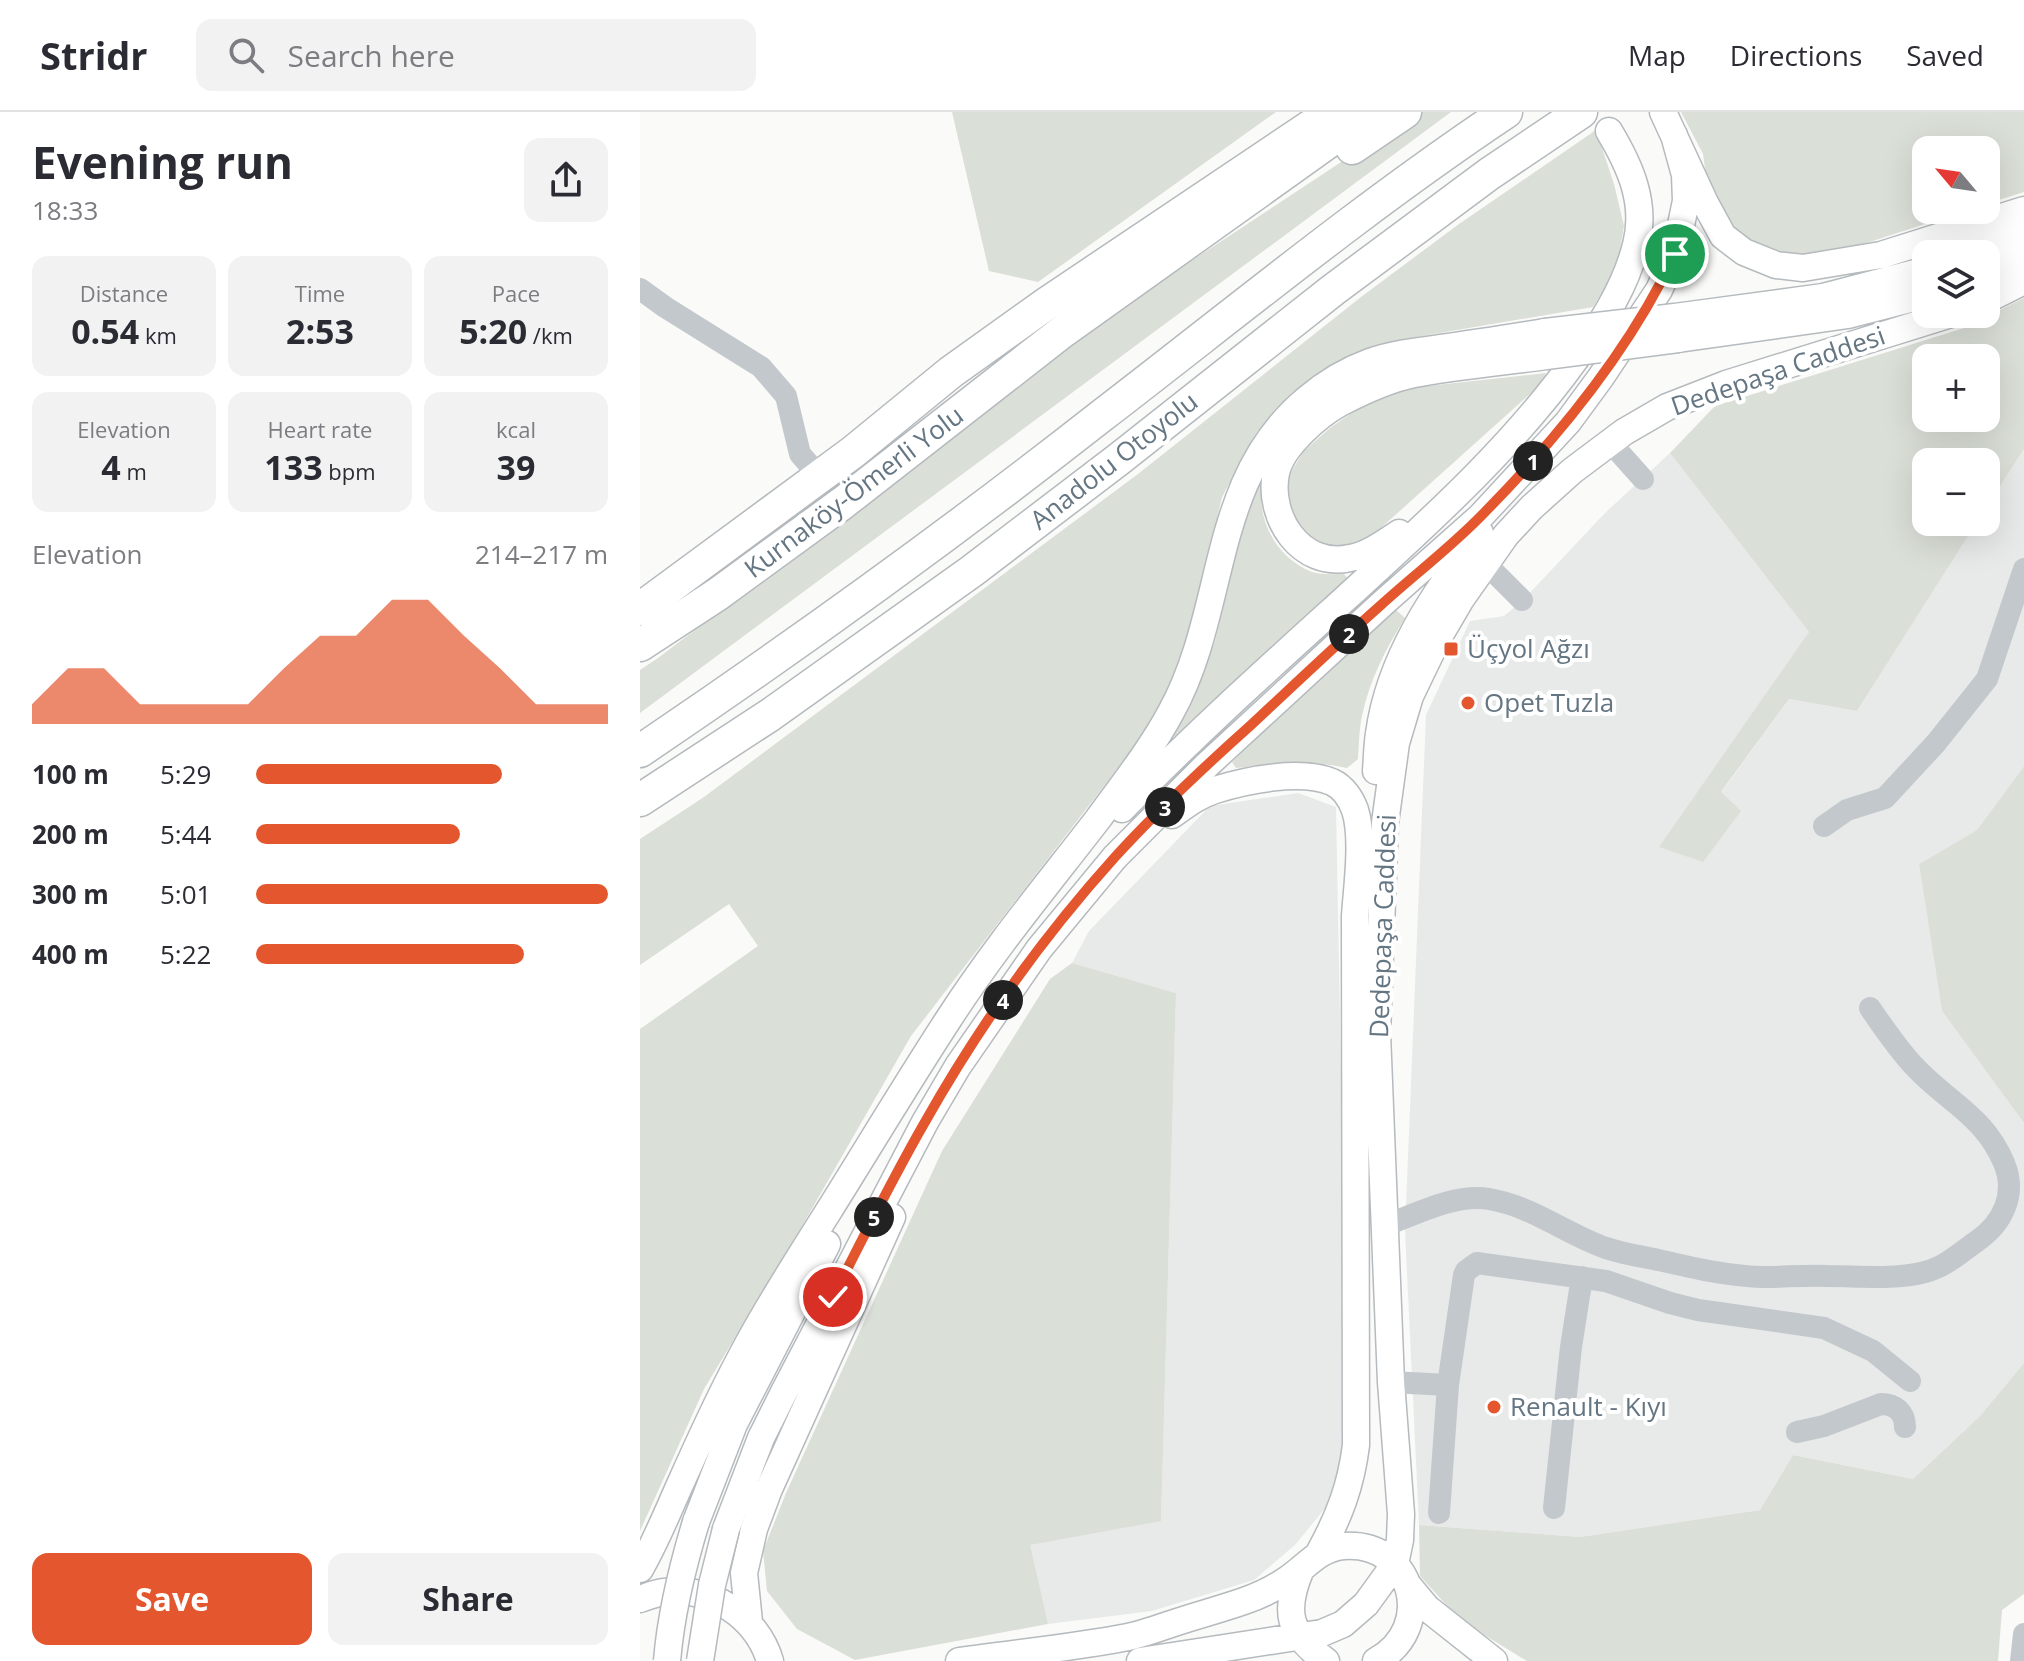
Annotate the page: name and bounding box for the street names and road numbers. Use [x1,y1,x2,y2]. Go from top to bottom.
street label: Dedepaşa Caddesi [1666,317,1889,424]
street label: Anadolu Otoyolu [1022,383,1205,537]
street label: Kurnaköy-Ömerli Yolu [736,397,970,586]
street label: Dedepaşa Caddesi [1360,813,1404,1039]

